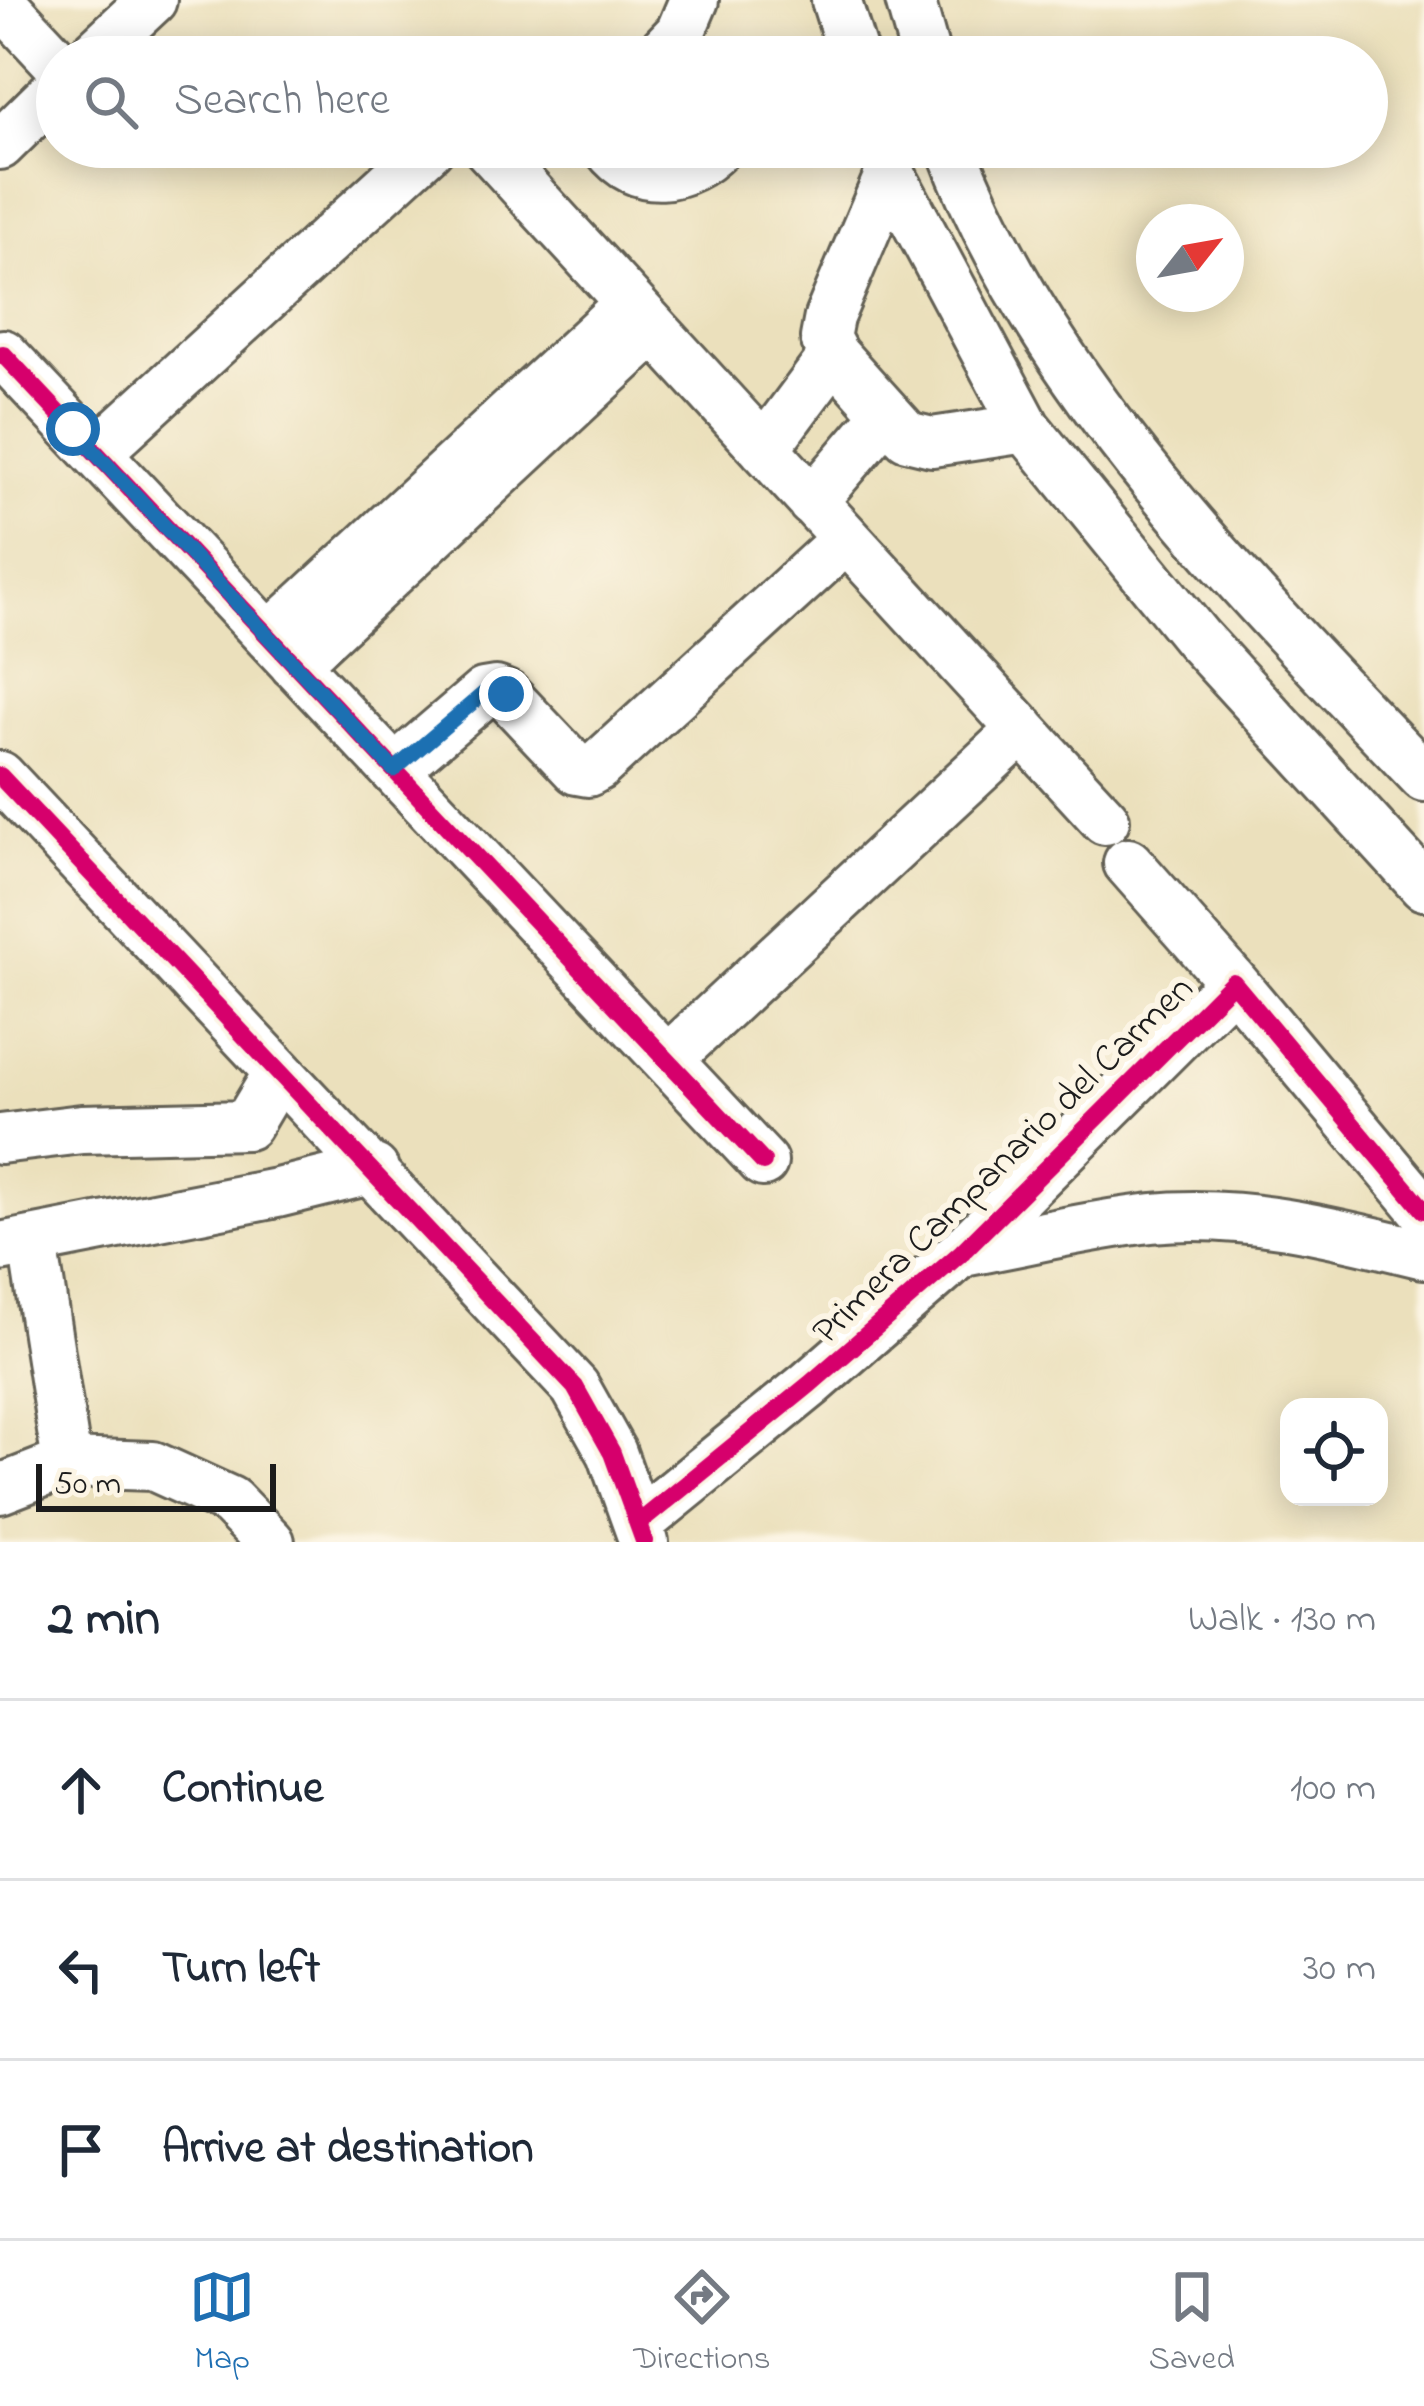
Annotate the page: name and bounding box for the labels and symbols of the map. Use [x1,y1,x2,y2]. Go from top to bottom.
north arrow [1136,204,1244,312]
route start [46,402,100,456]
route end [479,667,533,721]
street label: Primera Campanario del Carmen [800,963,1208,1359]
scale bar [36,1458,276,1511]

